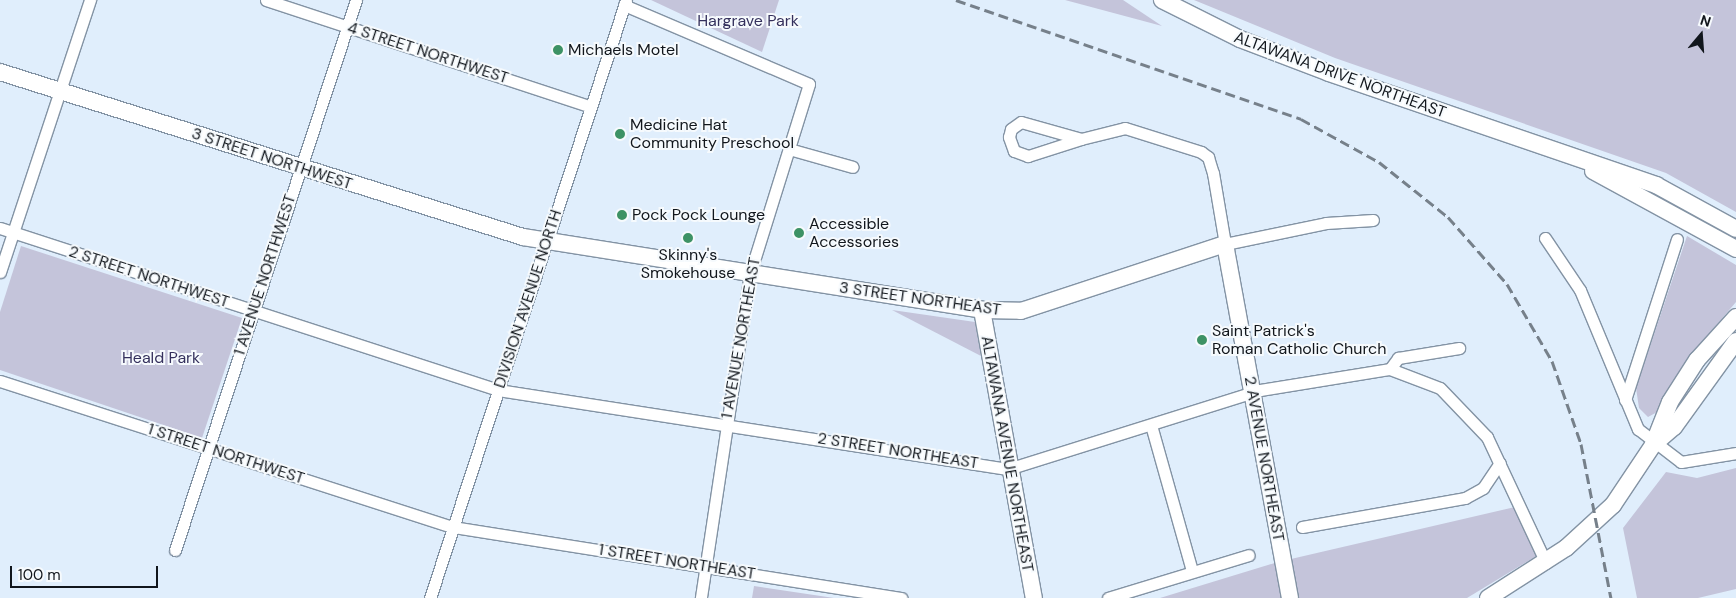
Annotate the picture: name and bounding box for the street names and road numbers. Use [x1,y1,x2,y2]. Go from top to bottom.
street label: 4 STREET NORTHWEST [345,18,511,88]
street label: ALTAWANA DRIVE NORTHEAST [1231,28,1449,122]
street label: 3 STREET NORTHWEST [189,124,355,194]
street label: 1 AVENUE NORTHWEST [230,192,300,358]
street label: DIVISION AVENUE NORTH [490,207,566,391]
street label: 2 STREET NORTHWEST [66,242,232,312]
street label: 1 AVENUE NORTHEAST [717,256,765,420]
street label: 3 STREET NORTHEAST [838,278,1002,320]
street label: ALTAWANA AVENUE NORTHEAST [977,334,1037,574]
street label: 2 AVENUE NORTHEAST [1240,375,1288,543]
street label: 1 STREET NORTHWEST [145,420,307,488]
street label: 2 STREET NORTHEAST [816,429,980,473]
street label: 1 STREET NORTHEAST [597,540,757,584]

